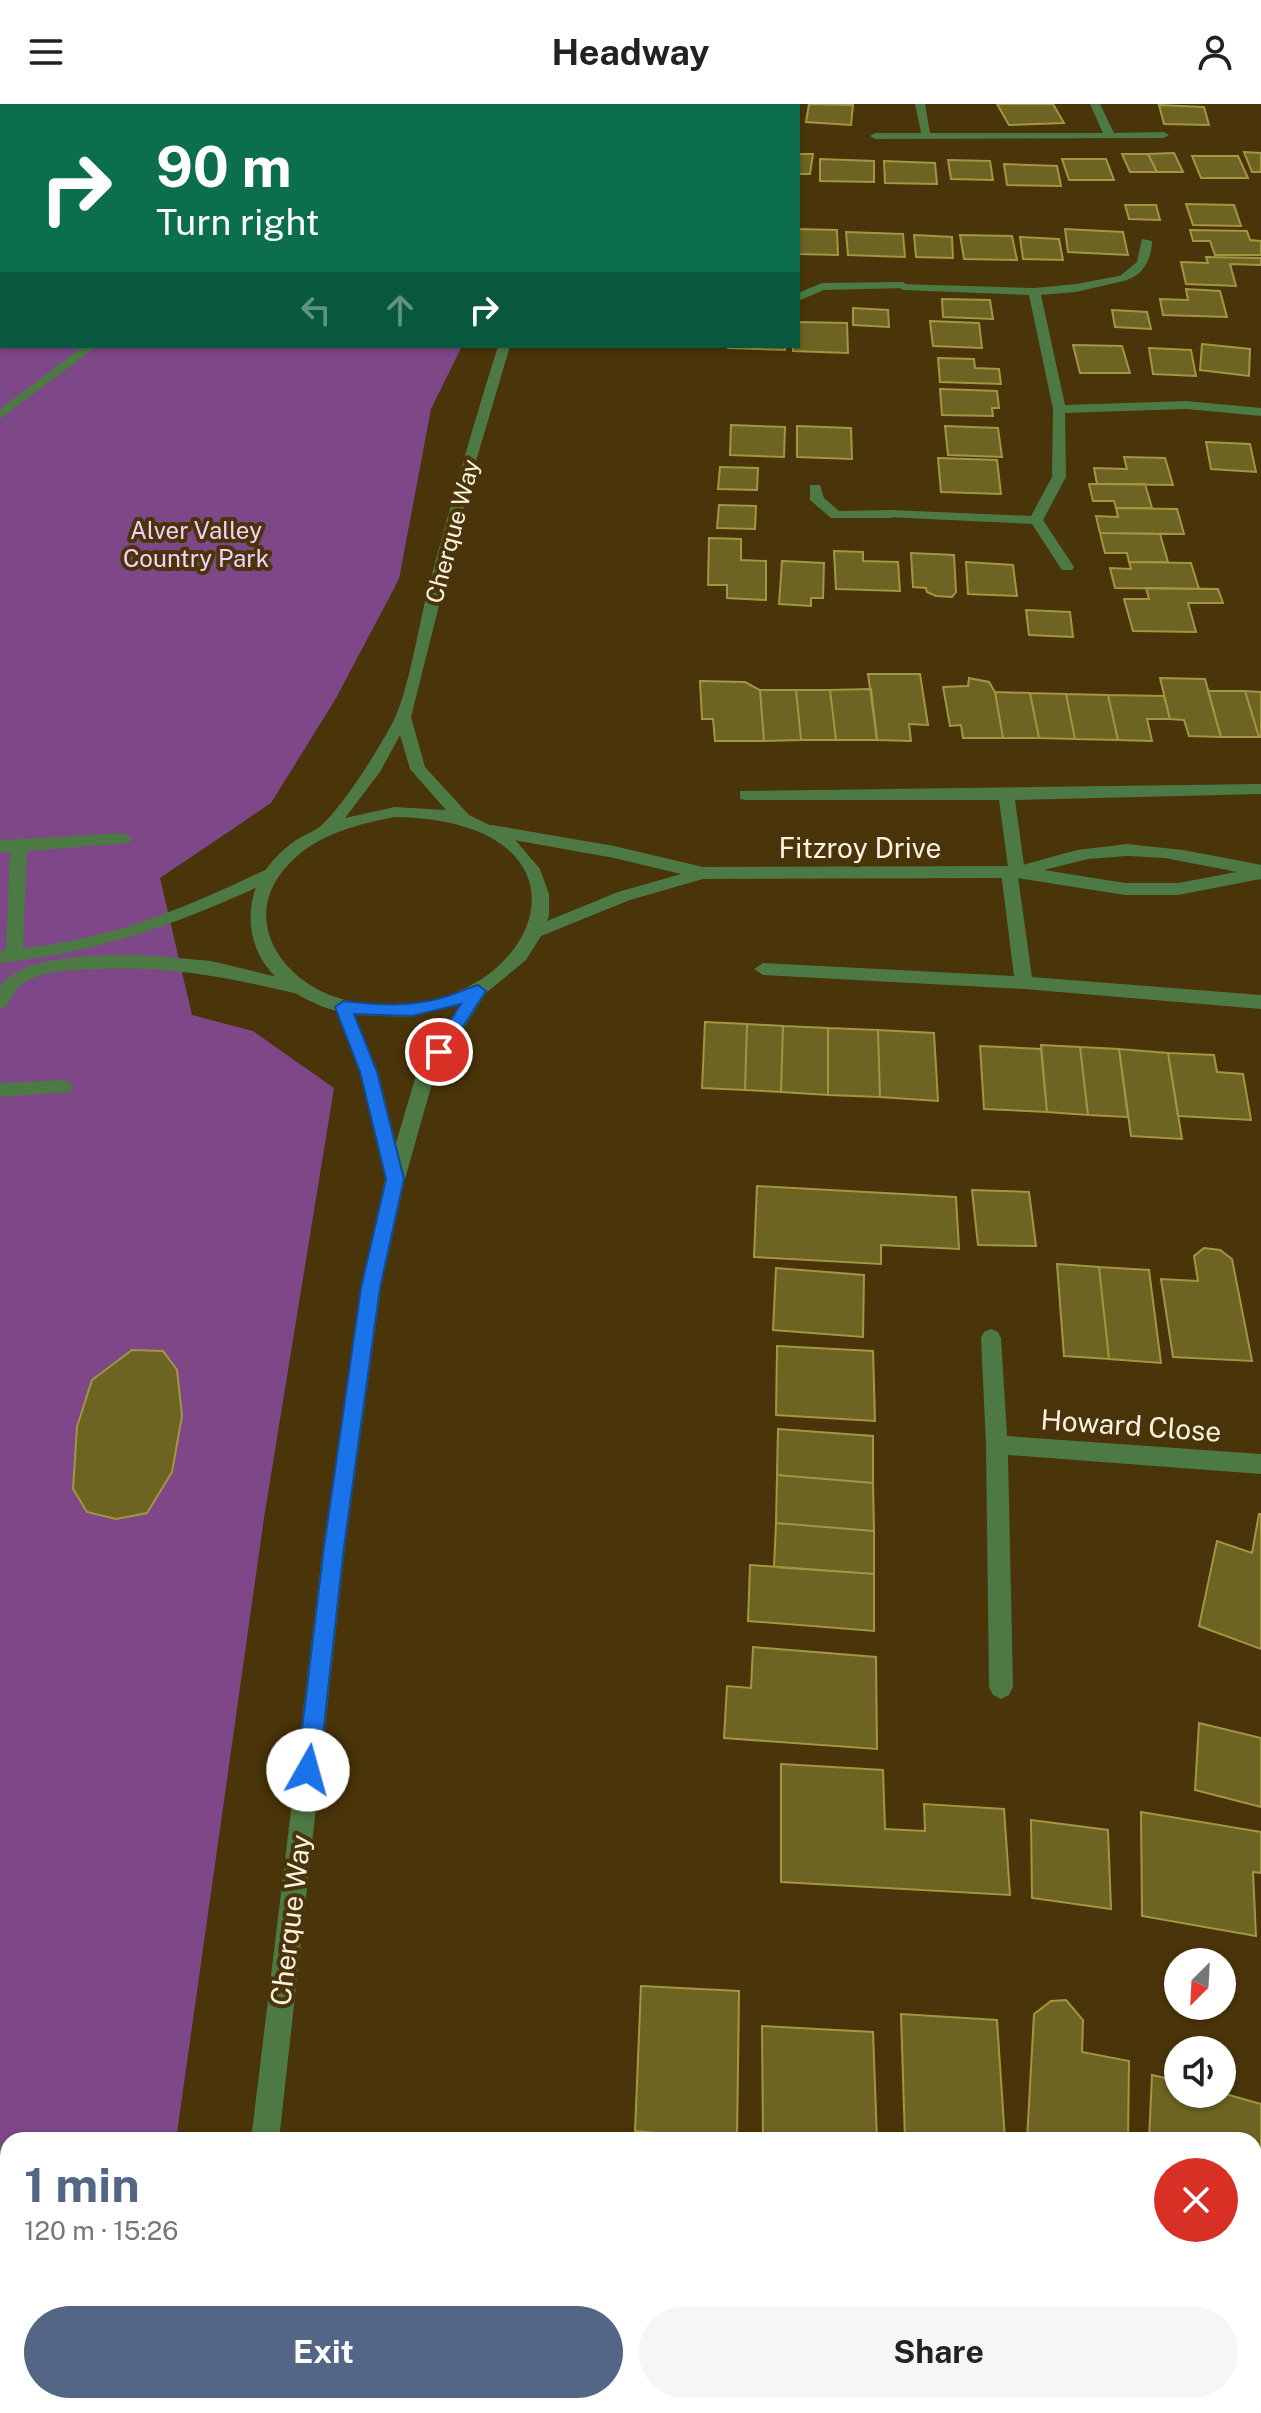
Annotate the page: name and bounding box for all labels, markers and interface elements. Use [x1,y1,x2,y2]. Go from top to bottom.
icon: menu [24,30,68,74]
icon: person [1193,30,1237,74]
text: Headway [552,31,709,73]
text: 90 m [156,134,292,200]
icon: right [24,136,128,240]
text: Turn right [156,201,319,243]
icon: left [294,288,338,332]
icon: ahead [378,288,422,332]
icon: right [462,288,506,332]
street label: Cherque Way [419,456,485,606]
park label: Alver Valley Country Park [123,516,269,572]
street label: Fitzroy Drive [779,831,941,864]
pin [405,1018,473,1086]
icon: arrive [417,1030,461,1074]
street label: Howard Close [1040,1402,1222,1448]
position arrow [266,1728,350,1812]
street label: Cherque Way [263,1832,317,2007]
north arrow [1164,1948,1236,2020]
map controls [1164,1948,1236,2108]
button: sound [1164,2036,1236,2108]
text: 1 min [24,2156,140,2213]
button: close [1154,2158,1238,2242]
text: 120 m · 15:26 [24,2215,179,2246]
button: Exit [24,2306,623,2398]
button: Share [639,2306,1238,2398]

